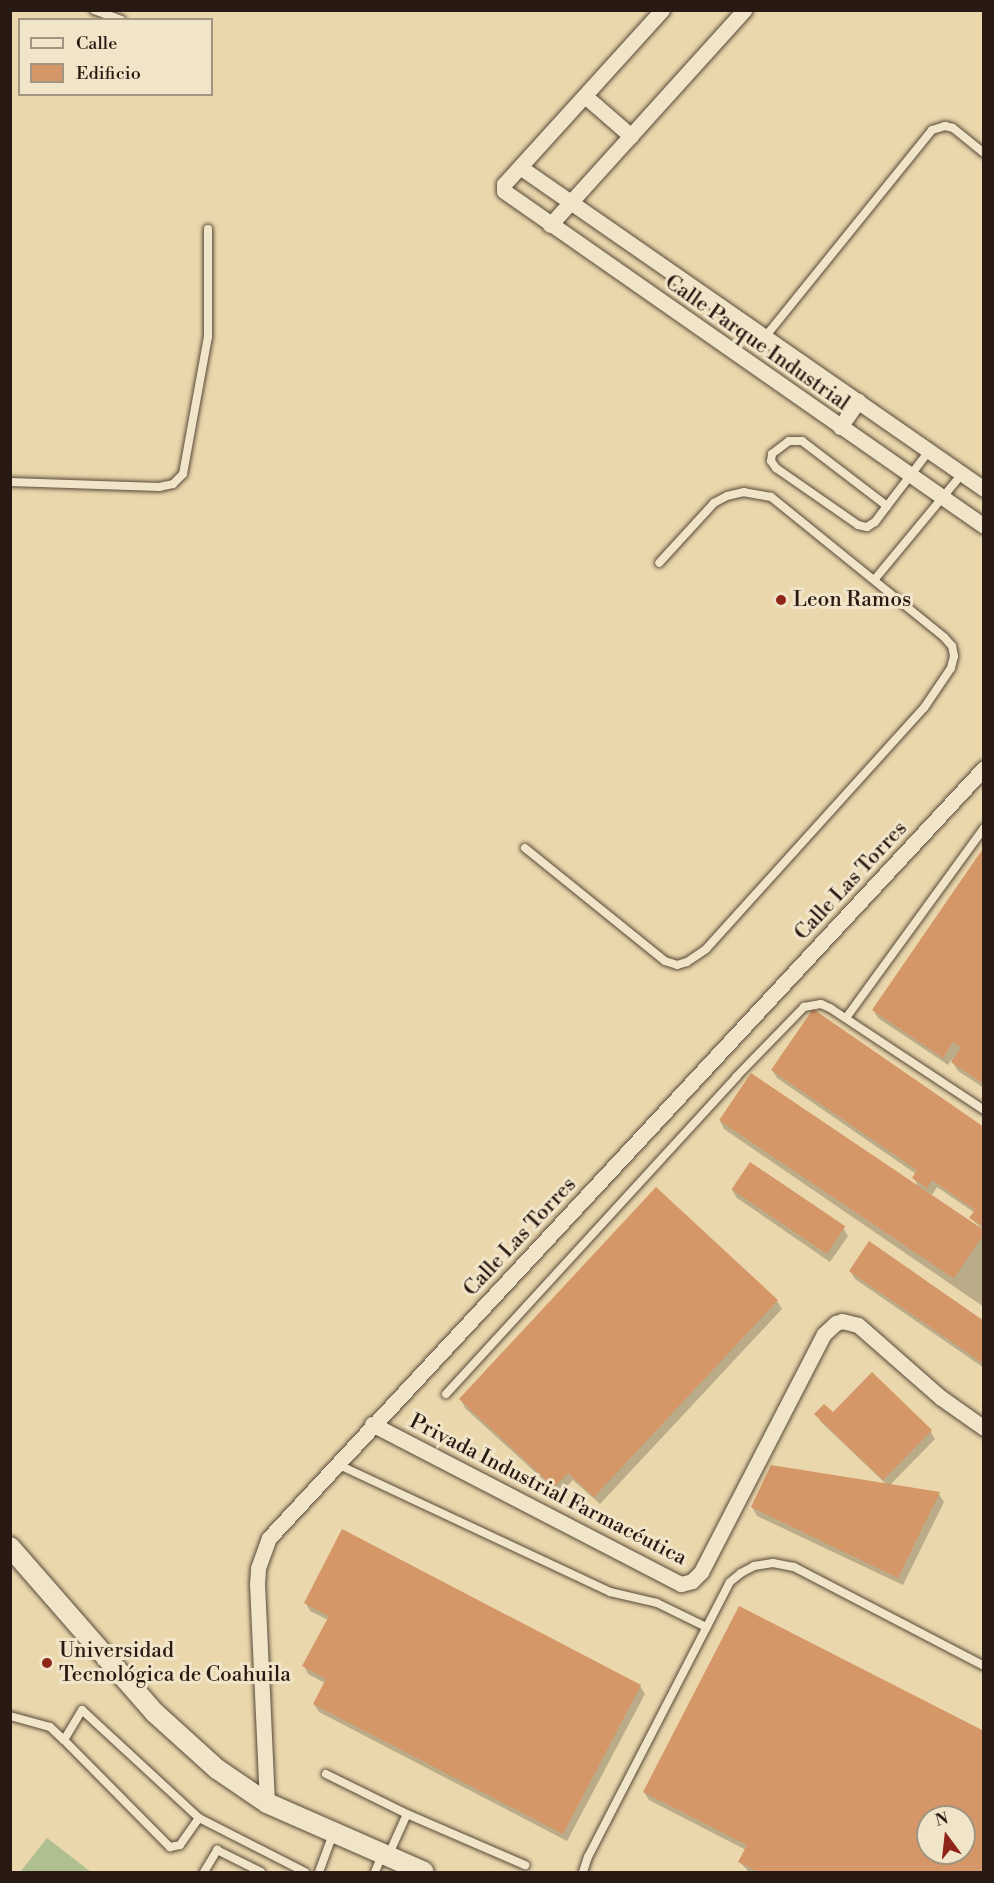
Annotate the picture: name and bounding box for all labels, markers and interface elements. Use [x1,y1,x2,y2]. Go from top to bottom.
legend [18,18,213,96]
text: Calle [76,32,117,55]
text: Edificio [76,62,141,85]
street label: Calle Parque Industrial [660,270,854,416]
place label: Leon Ramos [793,587,911,613]
marker: Leon Ramos [774,593,788,607]
street label: Calle Las Torres [789,816,913,946]
street label: Calle Las Torres [458,1172,582,1302]
street label: Privada Industrial Farmacéutica [405,1409,691,1571]
place label: Universidad Tecnológica de Coahuila [59,1638,291,1688]
marker: Universidad Tecnológica de Coahuila [40,1656,54,1670]
north arrow [916,1805,976,1865]
text: N [933,1808,951,1831]

